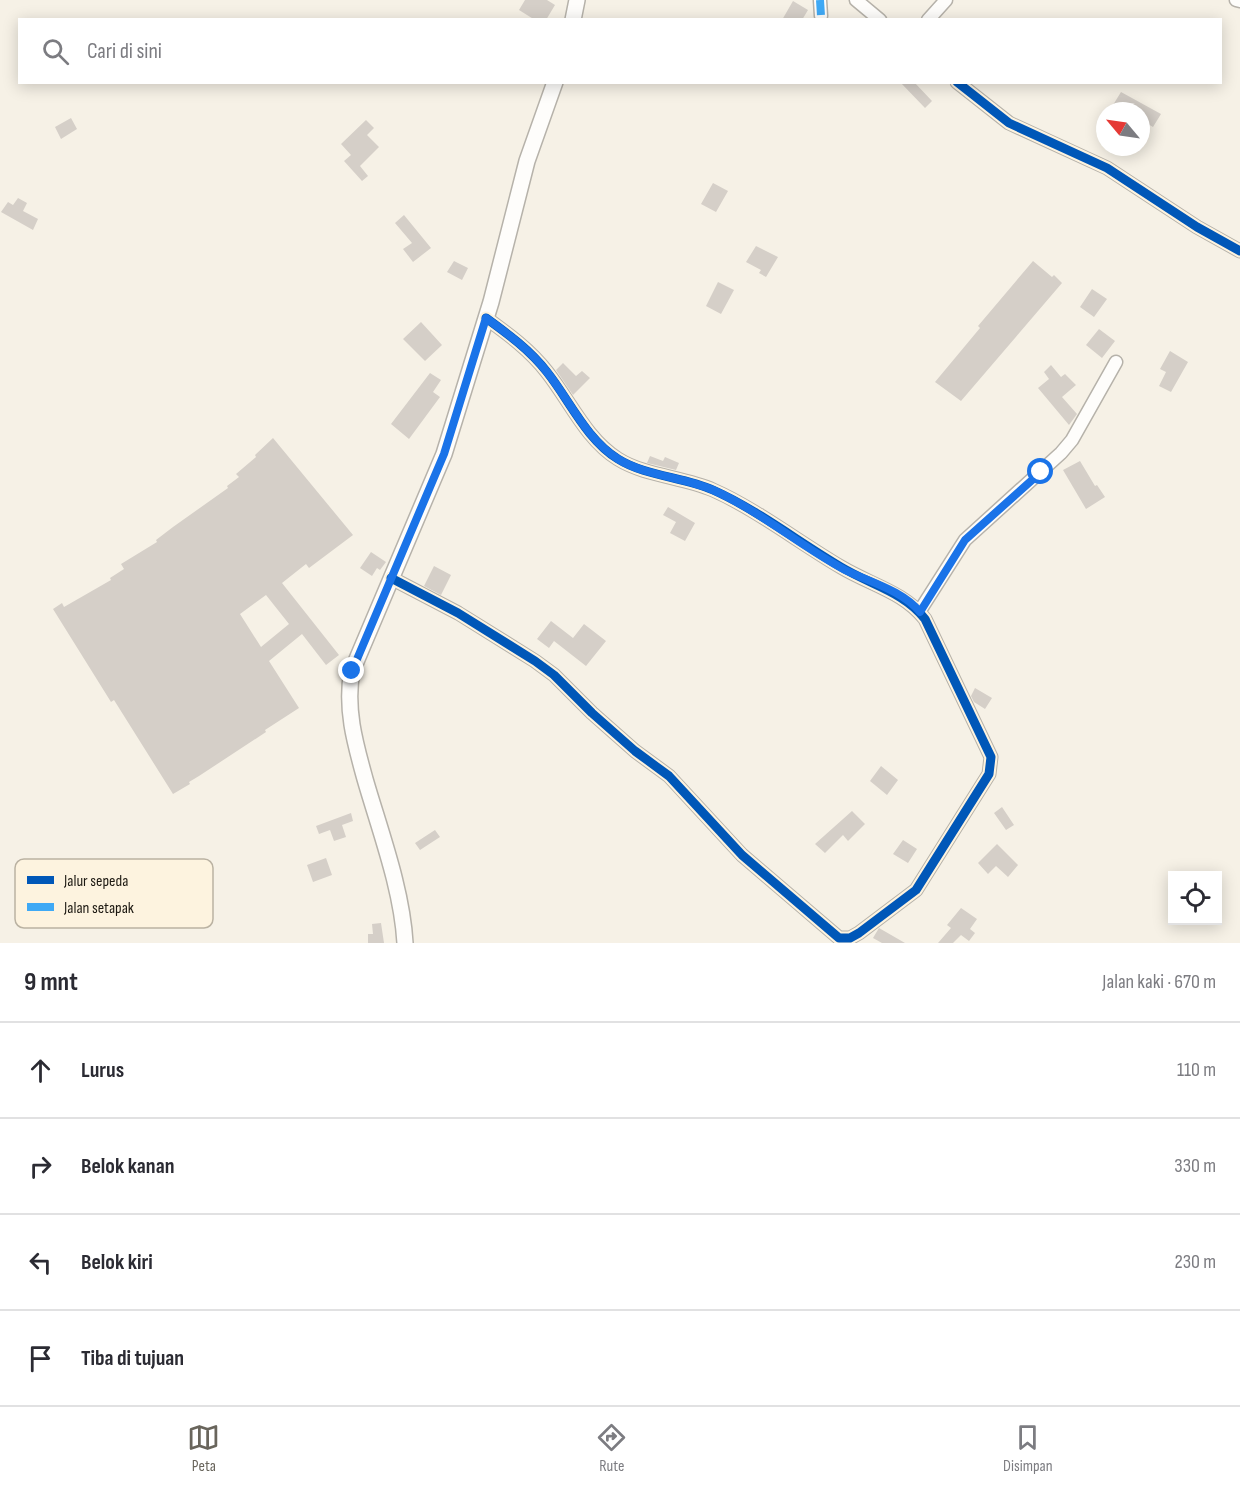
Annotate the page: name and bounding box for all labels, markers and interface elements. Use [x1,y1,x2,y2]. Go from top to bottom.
search box [18,18,1222,84]
icon: search [39,35,72,68]
text: Cari di sini [87,38,162,65]
north arrow [1096,102,1150,156]
route start [1027,458,1053,484]
route end [338,657,364,683]
legend [15,859,213,928]
map controls [1168,871,1222,925]
button: locate [1168,871,1222,925]
text: Jalur sepeda [63,872,128,891]
text: Jalan setapak [63,899,134,918]
text: 9 mnt [24,967,78,998]
text: Jalan kaki · 670 m [1102,970,1216,994]
icon: ahead [24,1054,57,1087]
text: Lurus [81,1057,124,1084]
text: 110 m [1177,1058,1216,1082]
icon: right [24,1150,57,1183]
text: Belok kanan [81,1153,174,1180]
text: 330 m [1174,1154,1216,1178]
icon: left [24,1246,57,1279]
text: Belok kiri [81,1249,153,1276]
text: 230 m [1174,1250,1216,1274]
icon: arrive [24,1342,57,1375]
text: Tiba di tujuan [81,1345,184,1372]
tab: Peta [187,1421,220,1476]
tab: Rute [595,1421,628,1476]
tab: Disimpan [1003,1421,1053,1476]

